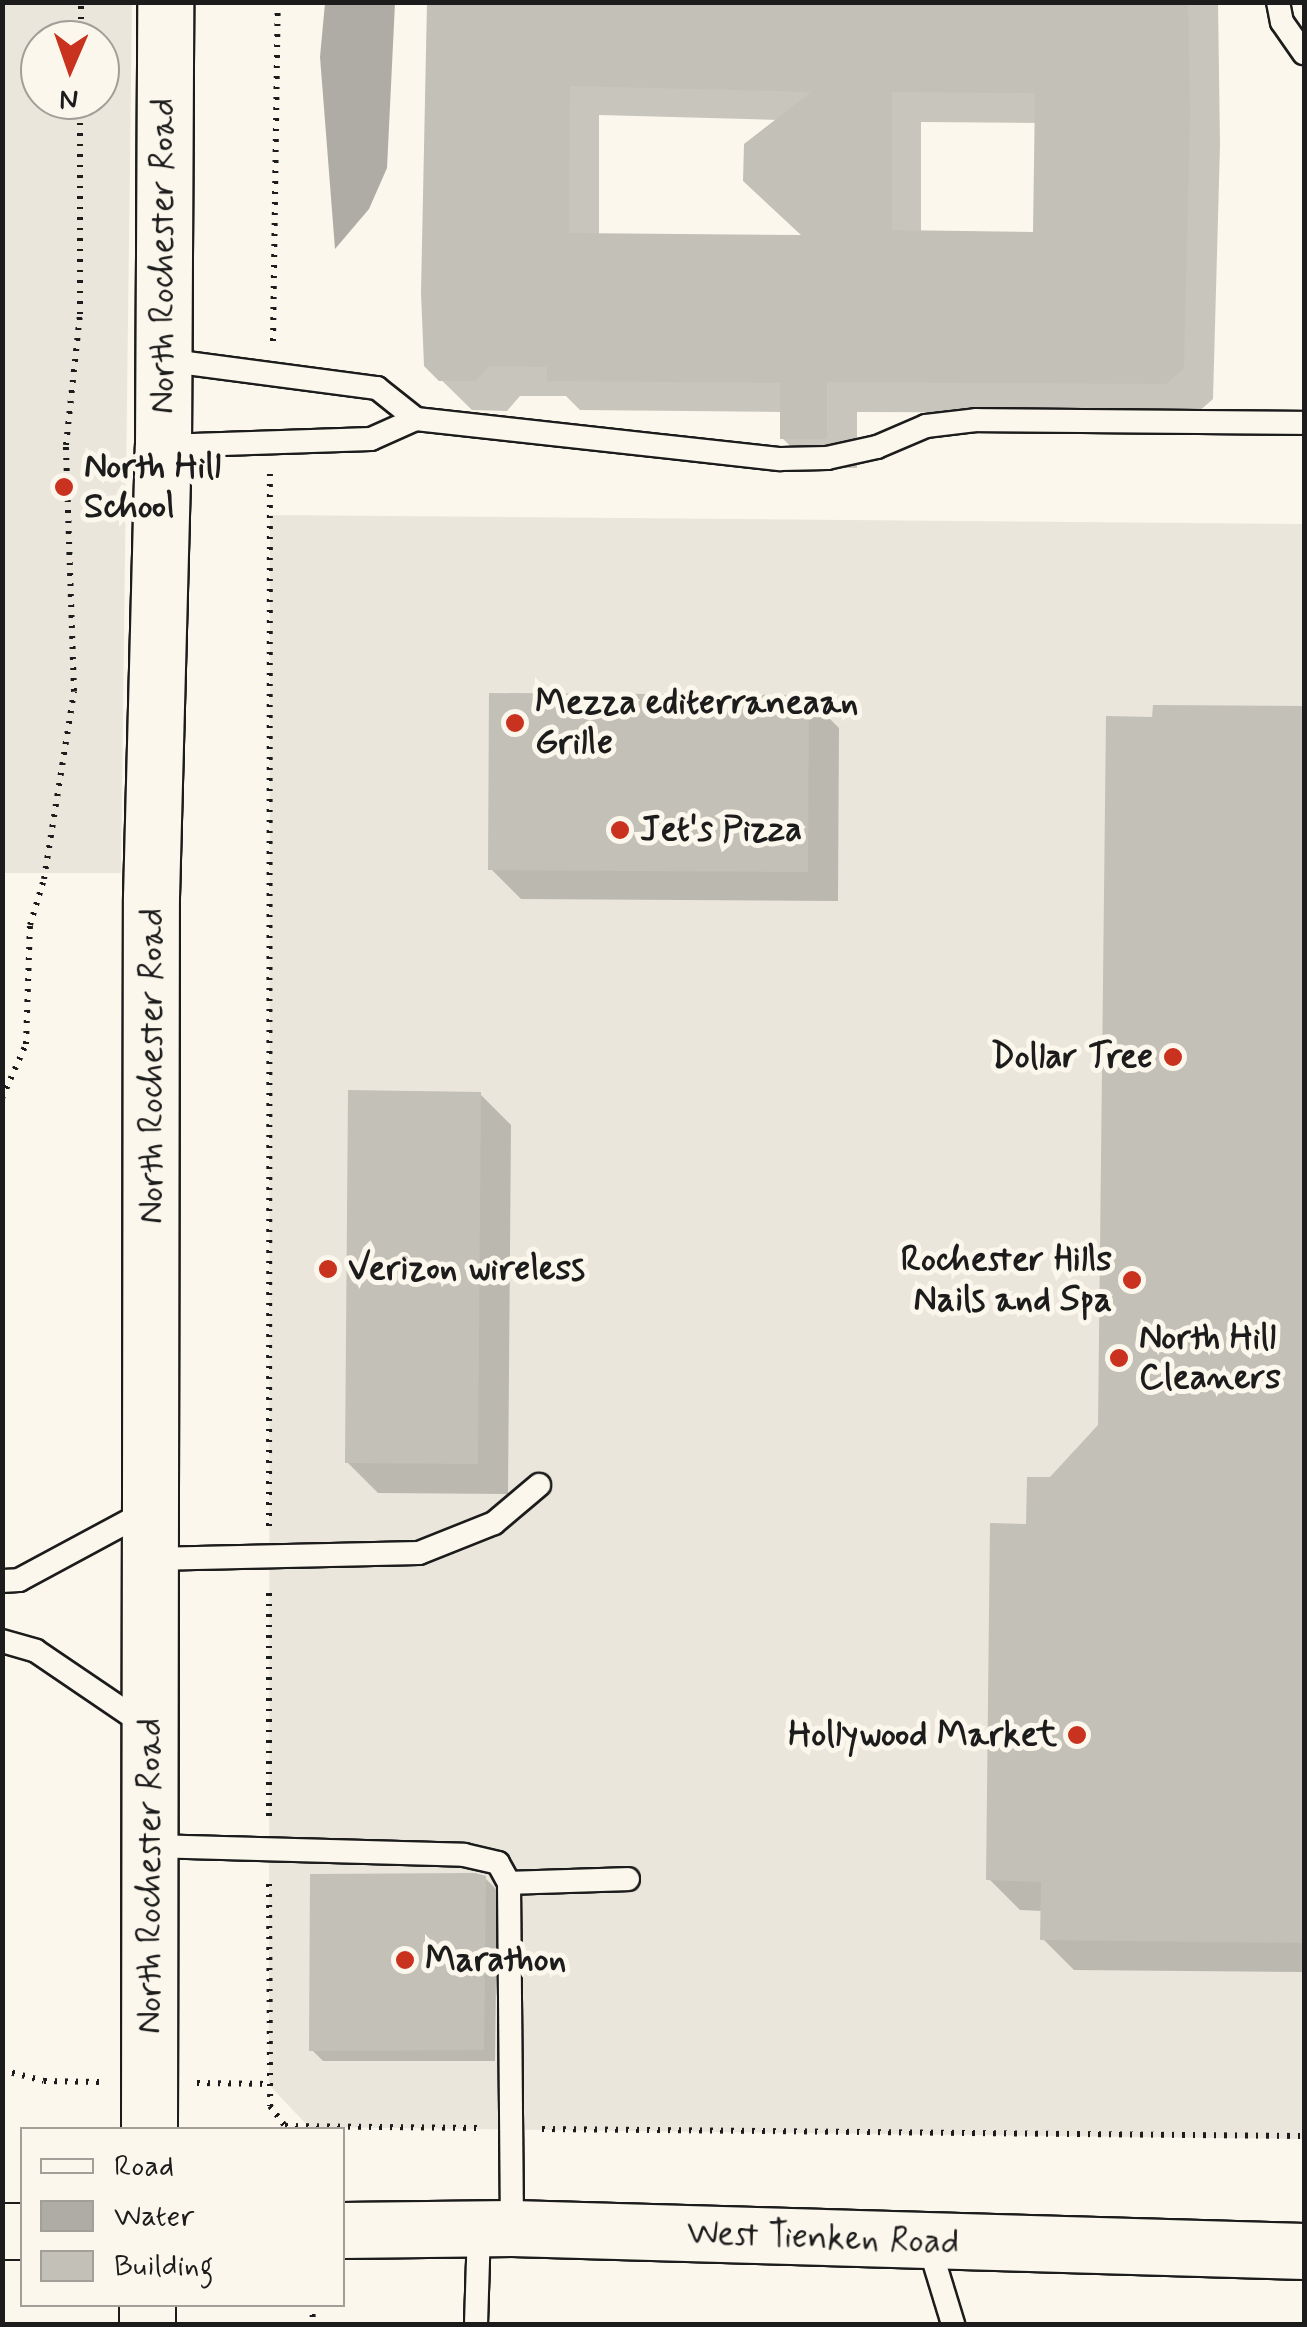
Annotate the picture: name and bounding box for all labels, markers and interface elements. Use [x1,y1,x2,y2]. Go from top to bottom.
north arrow [20,20,120,120]
text: N [59,80,79,117]
street label: North Rochester Road [142,99,184,413]
place label: North Hill School [84,446,221,528]
marker: North Hill School [53,476,75,498]
place label: Mezza editerraneaan Grille [535,682,857,764]
marker: Mezza editerraneaan Grille [504,712,526,734]
place label: Jet's Pizza [640,809,803,851]
marker: Jet's Pizza [609,819,631,841]
street label: North Rochester Road [131,909,173,1223]
place label: Dollar Tree [996,1036,1153,1078]
marker: Dollar Tree [1162,1046,1184,1068]
place label: Rochester Hills Nails and Spa [898,1239,1112,1321]
place label: Verizon wireless [348,1248,584,1290]
marker: Verizon wireless [317,1258,339,1280]
marker: Rochester Hills Nails and Spa [1121,1269,1143,1291]
place label: North Hill Cleaners [1139,1317,1281,1399]
marker: North Hill Cleaners [1108,1347,1130,1369]
place label: Hollywood Market [791,1714,1057,1756]
street label: North Rochester Road [129,1719,171,2033]
marker: Hollywood Market [1066,1724,1088,1746]
place label: Marathon [425,1939,566,1981]
marker: Marathon [394,1949,416,1971]
legend [20,2127,345,2307]
text: Road [114,2147,174,2186]
text: Water [114,2197,194,2236]
street label: West Tienken Road [686,2212,960,2264]
text: Building [114,2247,213,2286]

